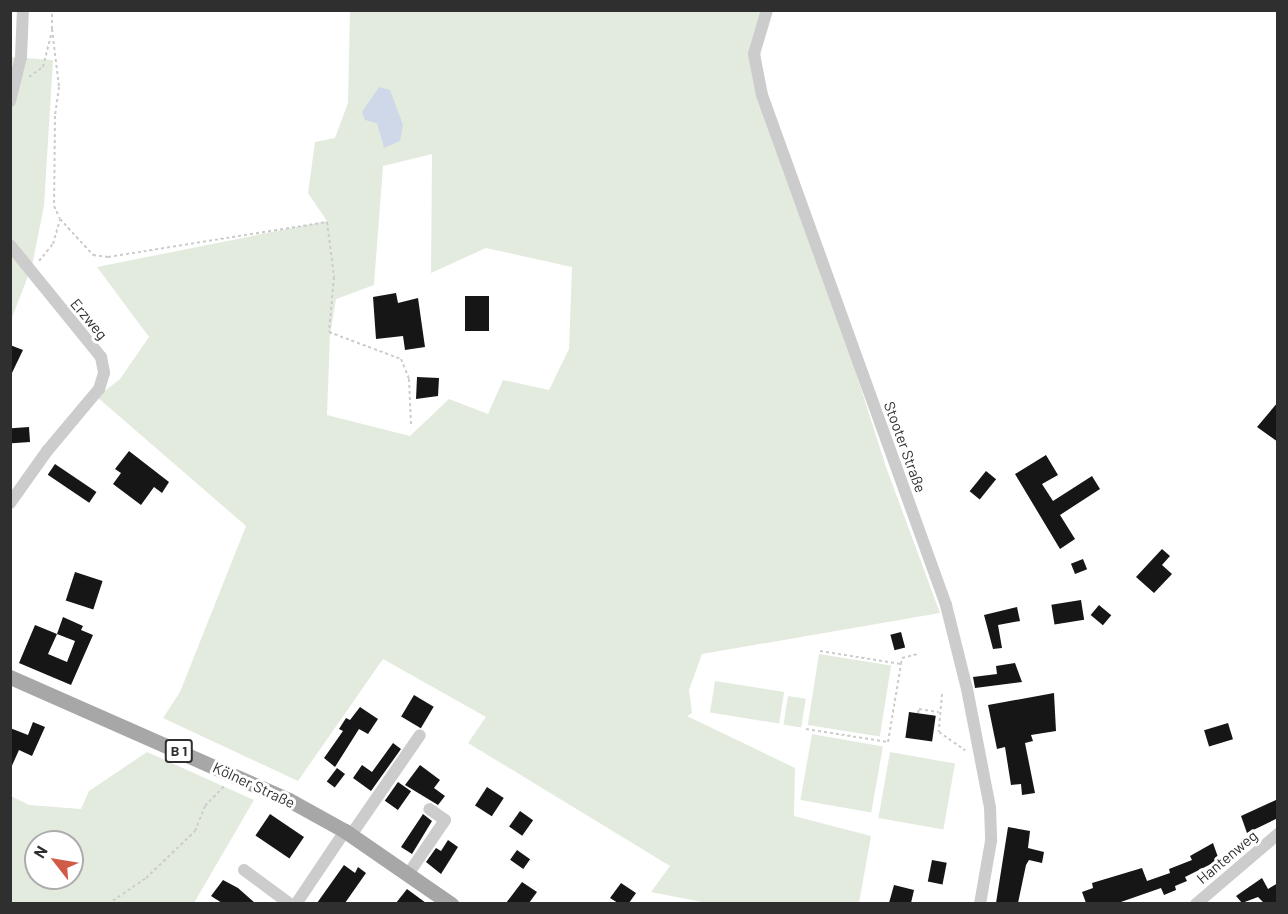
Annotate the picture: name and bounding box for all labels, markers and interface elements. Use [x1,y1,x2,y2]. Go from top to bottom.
street label: Erzweg [67,295,111,343]
street label: Stooter Straße [880,399,930,495]
road number: B 1 [164,740,194,762]
street label: Kölner Straße [210,758,298,812]
street label: Hantenweg [1193,827,1261,887]
north arrow [24,830,84,890]
text: N [29,842,51,861]

